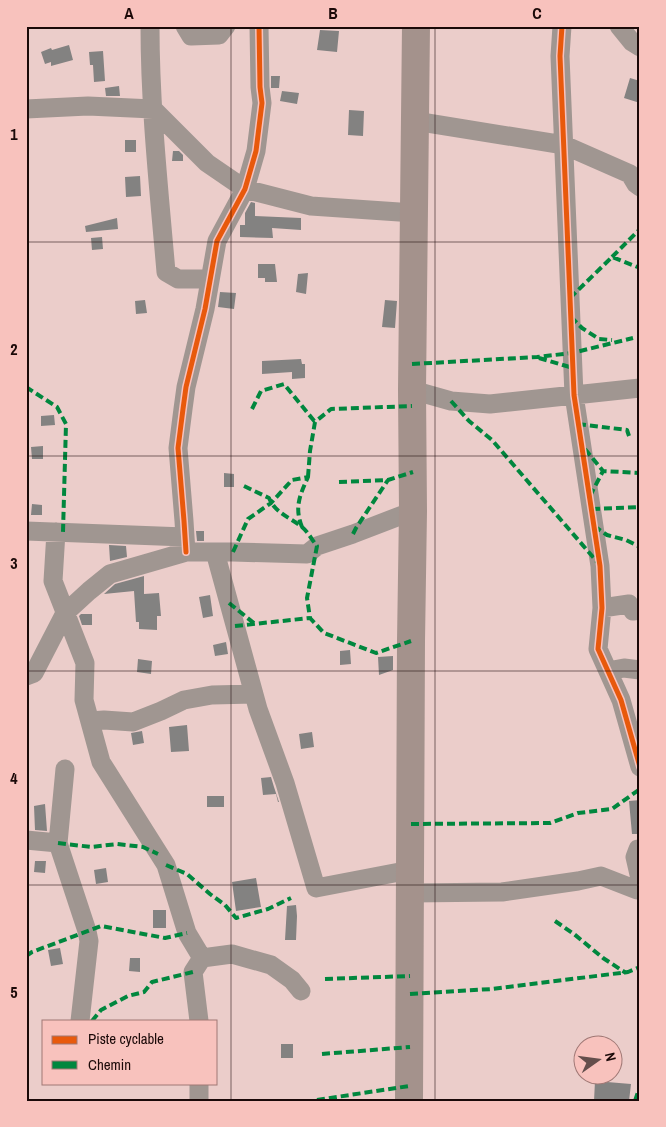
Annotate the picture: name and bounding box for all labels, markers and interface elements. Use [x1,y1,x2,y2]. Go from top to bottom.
text: A [124,2,134,24]
text: B [328,2,338,24]
text: C [532,2,542,24]
text: 1 [10,123,18,145]
text: 2 [10,338,18,360]
text: 3 [10,552,18,574]
text: 4 [10,767,18,789]
text: 5 [10,981,18,1003]
legend [42,1020,218,1084]
text: Piste cyclable [88,1028,164,1049]
north arrow [574,1034,624,1084]
text: N [601,1051,620,1063]
text: Chemin [88,1054,131,1075]

